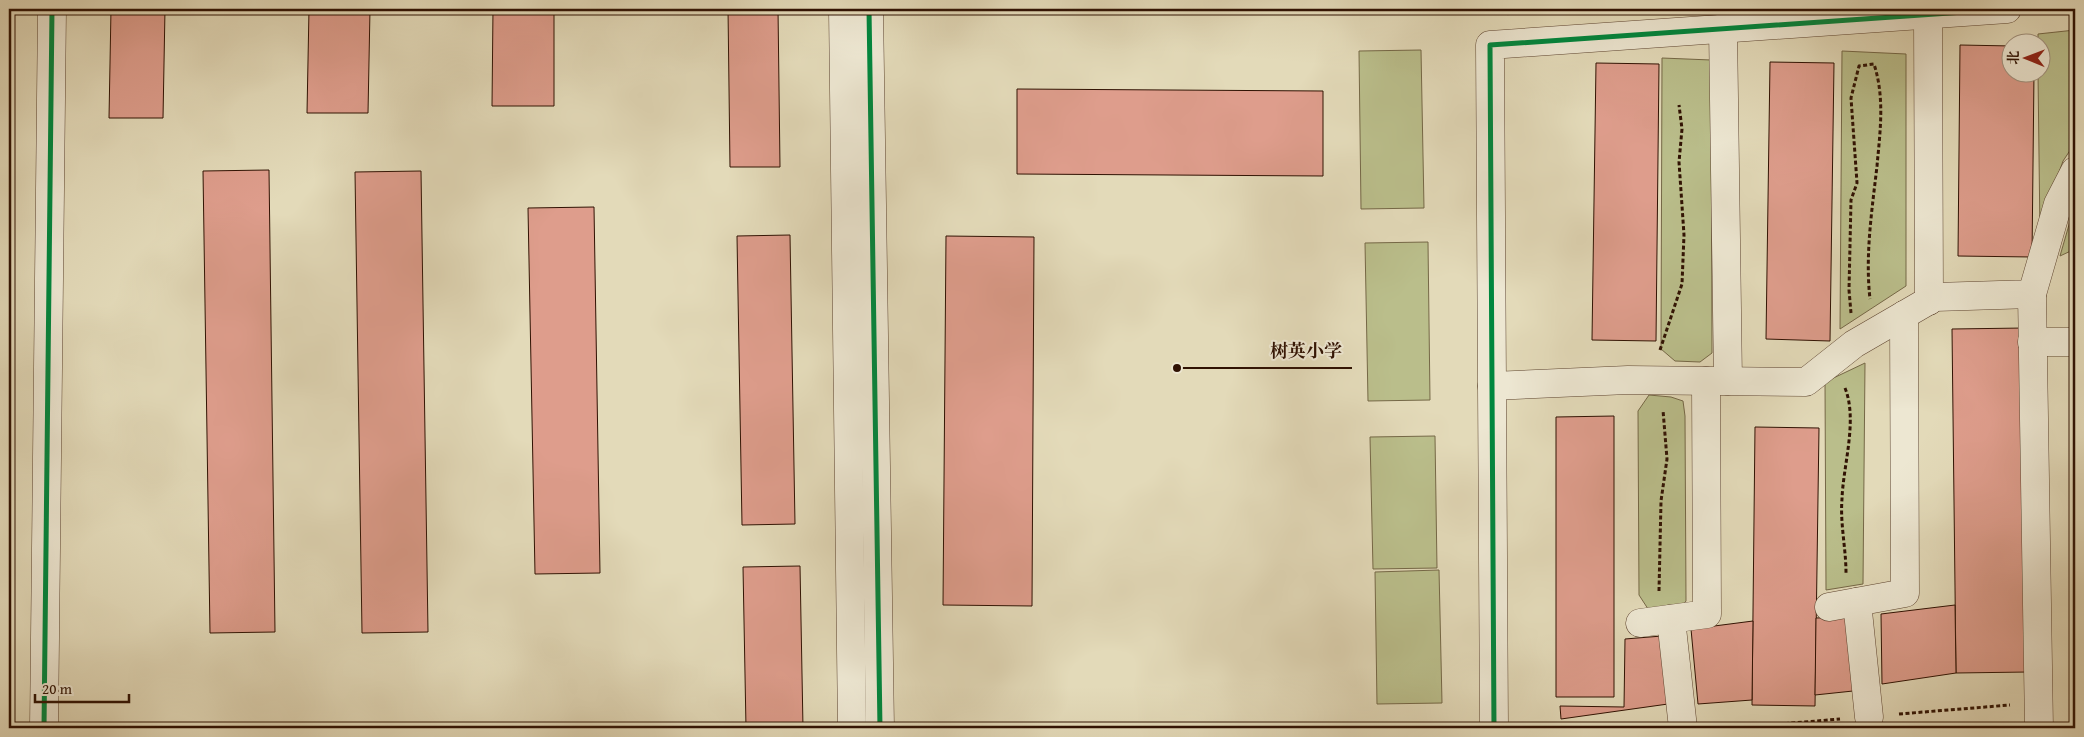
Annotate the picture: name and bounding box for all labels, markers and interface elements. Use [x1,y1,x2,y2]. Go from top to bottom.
north arrow [2002,32,2052,82]
text: 北 [2003,51,2023,65]
callout: 树英小学 [1260,335,1352,368]
text: 树英小学 [1270,337,1342,364]
scale bar [35,672,129,704]
text: 20 m [42,678,73,699]

